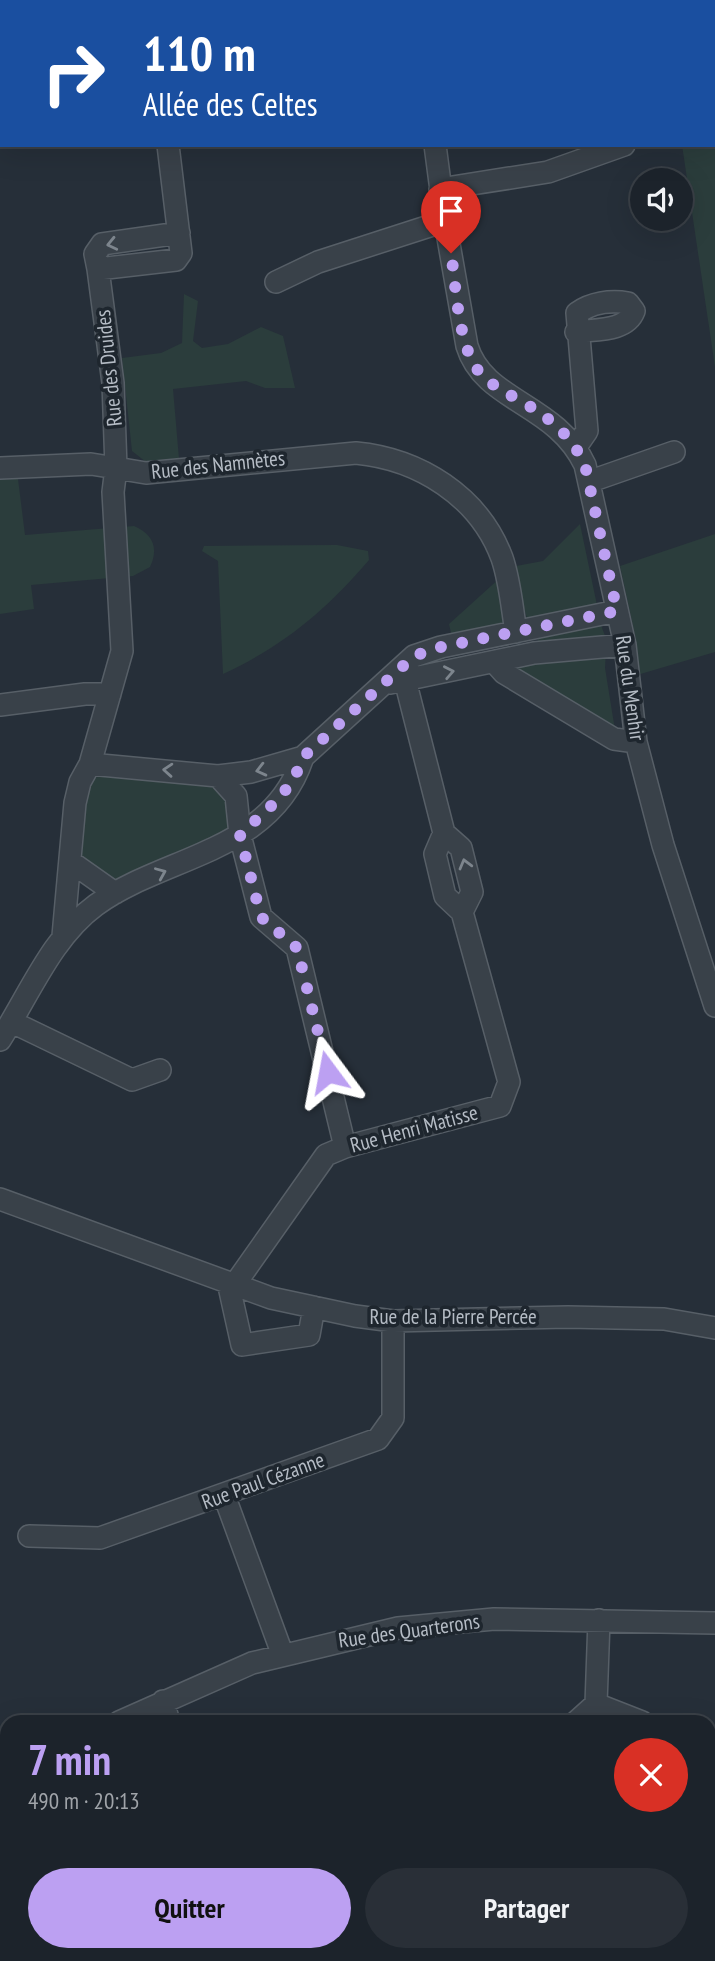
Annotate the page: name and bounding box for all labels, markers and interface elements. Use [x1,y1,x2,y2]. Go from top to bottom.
text: 110 m [143,21,256,85]
icon: right [28,28,119,119]
text: Allée des Celtes [143,83,318,125]
map controls [630,168,693,231]
button: sound [630,168,693,231]
pin [421,181,481,253]
icon: arrive [432,192,470,230]
one-way arrow [106,235,118,250]
street label: Rue des Druides [89,308,128,428]
street label: Rue des Namnètes [150,444,286,485]
street label: Rue du Menhir [610,634,651,742]
one-way arrow [442,665,454,680]
one-way arrow [255,762,267,776]
one-way arrow [162,763,173,778]
one-way arrow [459,858,473,870]
one-way arrow [153,867,166,881]
position arrow [291,1035,365,1109]
street label: Rue Henri Matisse [347,1098,481,1159]
street label: Rue de la Pierre Percée [369,1303,537,1330]
street label: Rue Paul Cézanne [198,1446,328,1515]
street label: Rue des Quarterons [337,1607,481,1654]
text: 7 min [28,1732,111,1787]
button: close [614,1738,688,1812]
text: 490 m · 20:13 [28,1786,140,1815]
button: Quitter [28,1868,351,1948]
button: Partager [365,1868,688,1948]

